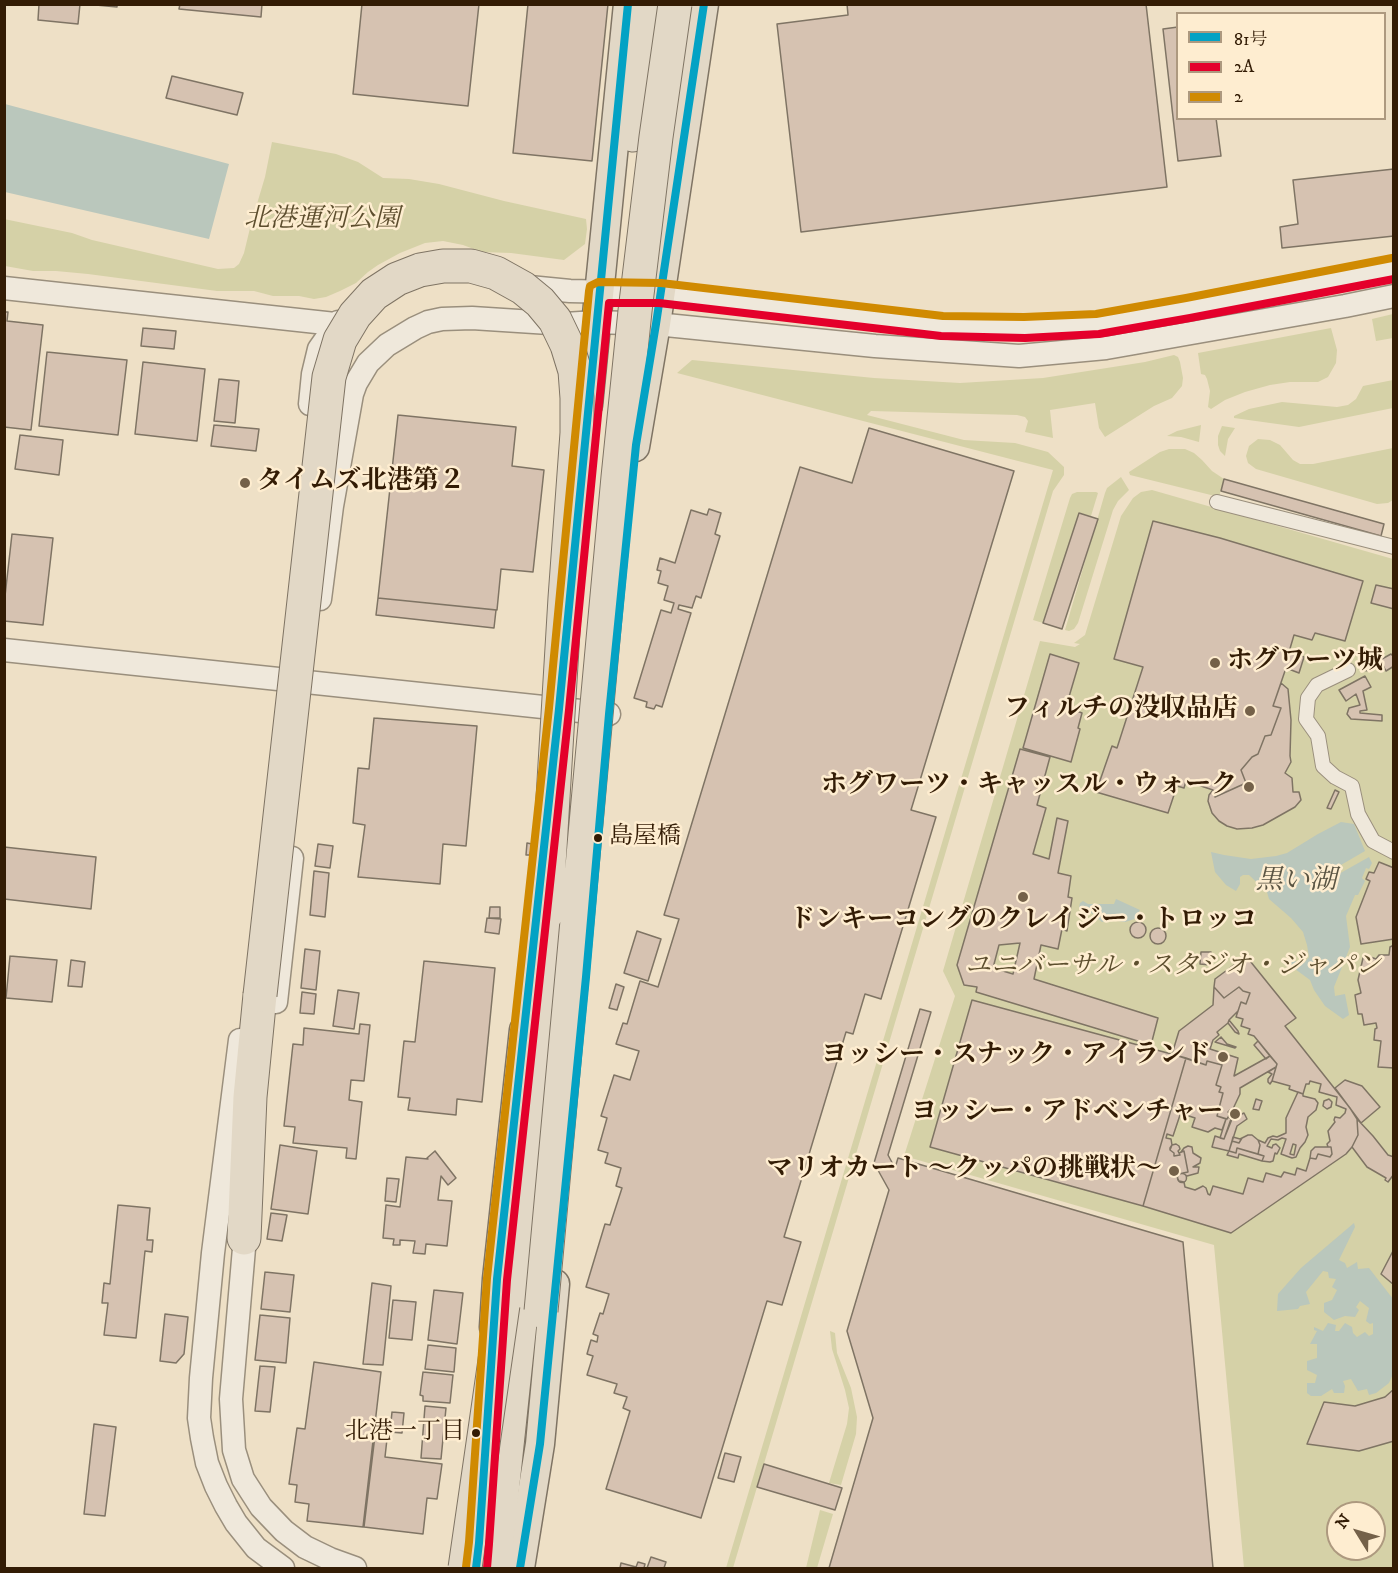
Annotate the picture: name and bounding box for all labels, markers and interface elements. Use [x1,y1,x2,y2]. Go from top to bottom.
legend [1176,12,1386,120]
text: 81号 [1234,29,1268,51]
text: 2A [1234,56,1254,78]
text: 2 [1234,86,1243,108]
park label: 北港運河公園 [244,205,400,237]
place label: タイムズ北港第２ [257,467,465,499]
marker: タイムズ北港第２ [238,476,252,490]
place label: ホグワーツ城 [1227,647,1383,679]
marker: ホグワーツ城 [1208,656,1222,670]
place label: フィルチの没収品店 [1004,695,1238,727]
marker: フィルチの没収品店 [1243,704,1257,718]
place label: ホグワーツ・キャッスル・ウォーク [821,771,1237,803]
marker: ホグワーツ・キャッスル・ウォーク [1242,780,1256,794]
place label: 島屋橋 [609,824,681,852]
marker: 島屋橋 [592,832,604,844]
water label: 黒い湖 [1256,866,1336,898]
marker: ドンキーコングのクレイジー・トロッコ [1016,890,1030,904]
place label: ドンキーコングのクレイジー・トロッコ [789,906,1257,938]
park label: ユニバーサル・スタジオ・ジャパン [965,952,1381,984]
place label: ヨッシー・スナック・アイランド [821,1041,1211,1073]
marker: ヨッシー・スナック・アイランド [1216,1050,1230,1064]
place label: ヨッシー・アドベンチャー [911,1098,1223,1130]
marker: ヨッシー・アドベンチャー [1228,1107,1242,1121]
place label: マリオカート ～クッパの挑戦状～ [766,1155,1162,1187]
marker: マリオカート ～クッパの挑戦状～ [1167,1164,1181,1178]
place label: 北港一丁目 [345,1419,465,1447]
marker: 北港一丁目 [470,1427,482,1439]
north arrow [1326,1501,1386,1561]
text: N [1331,1510,1355,1533]

